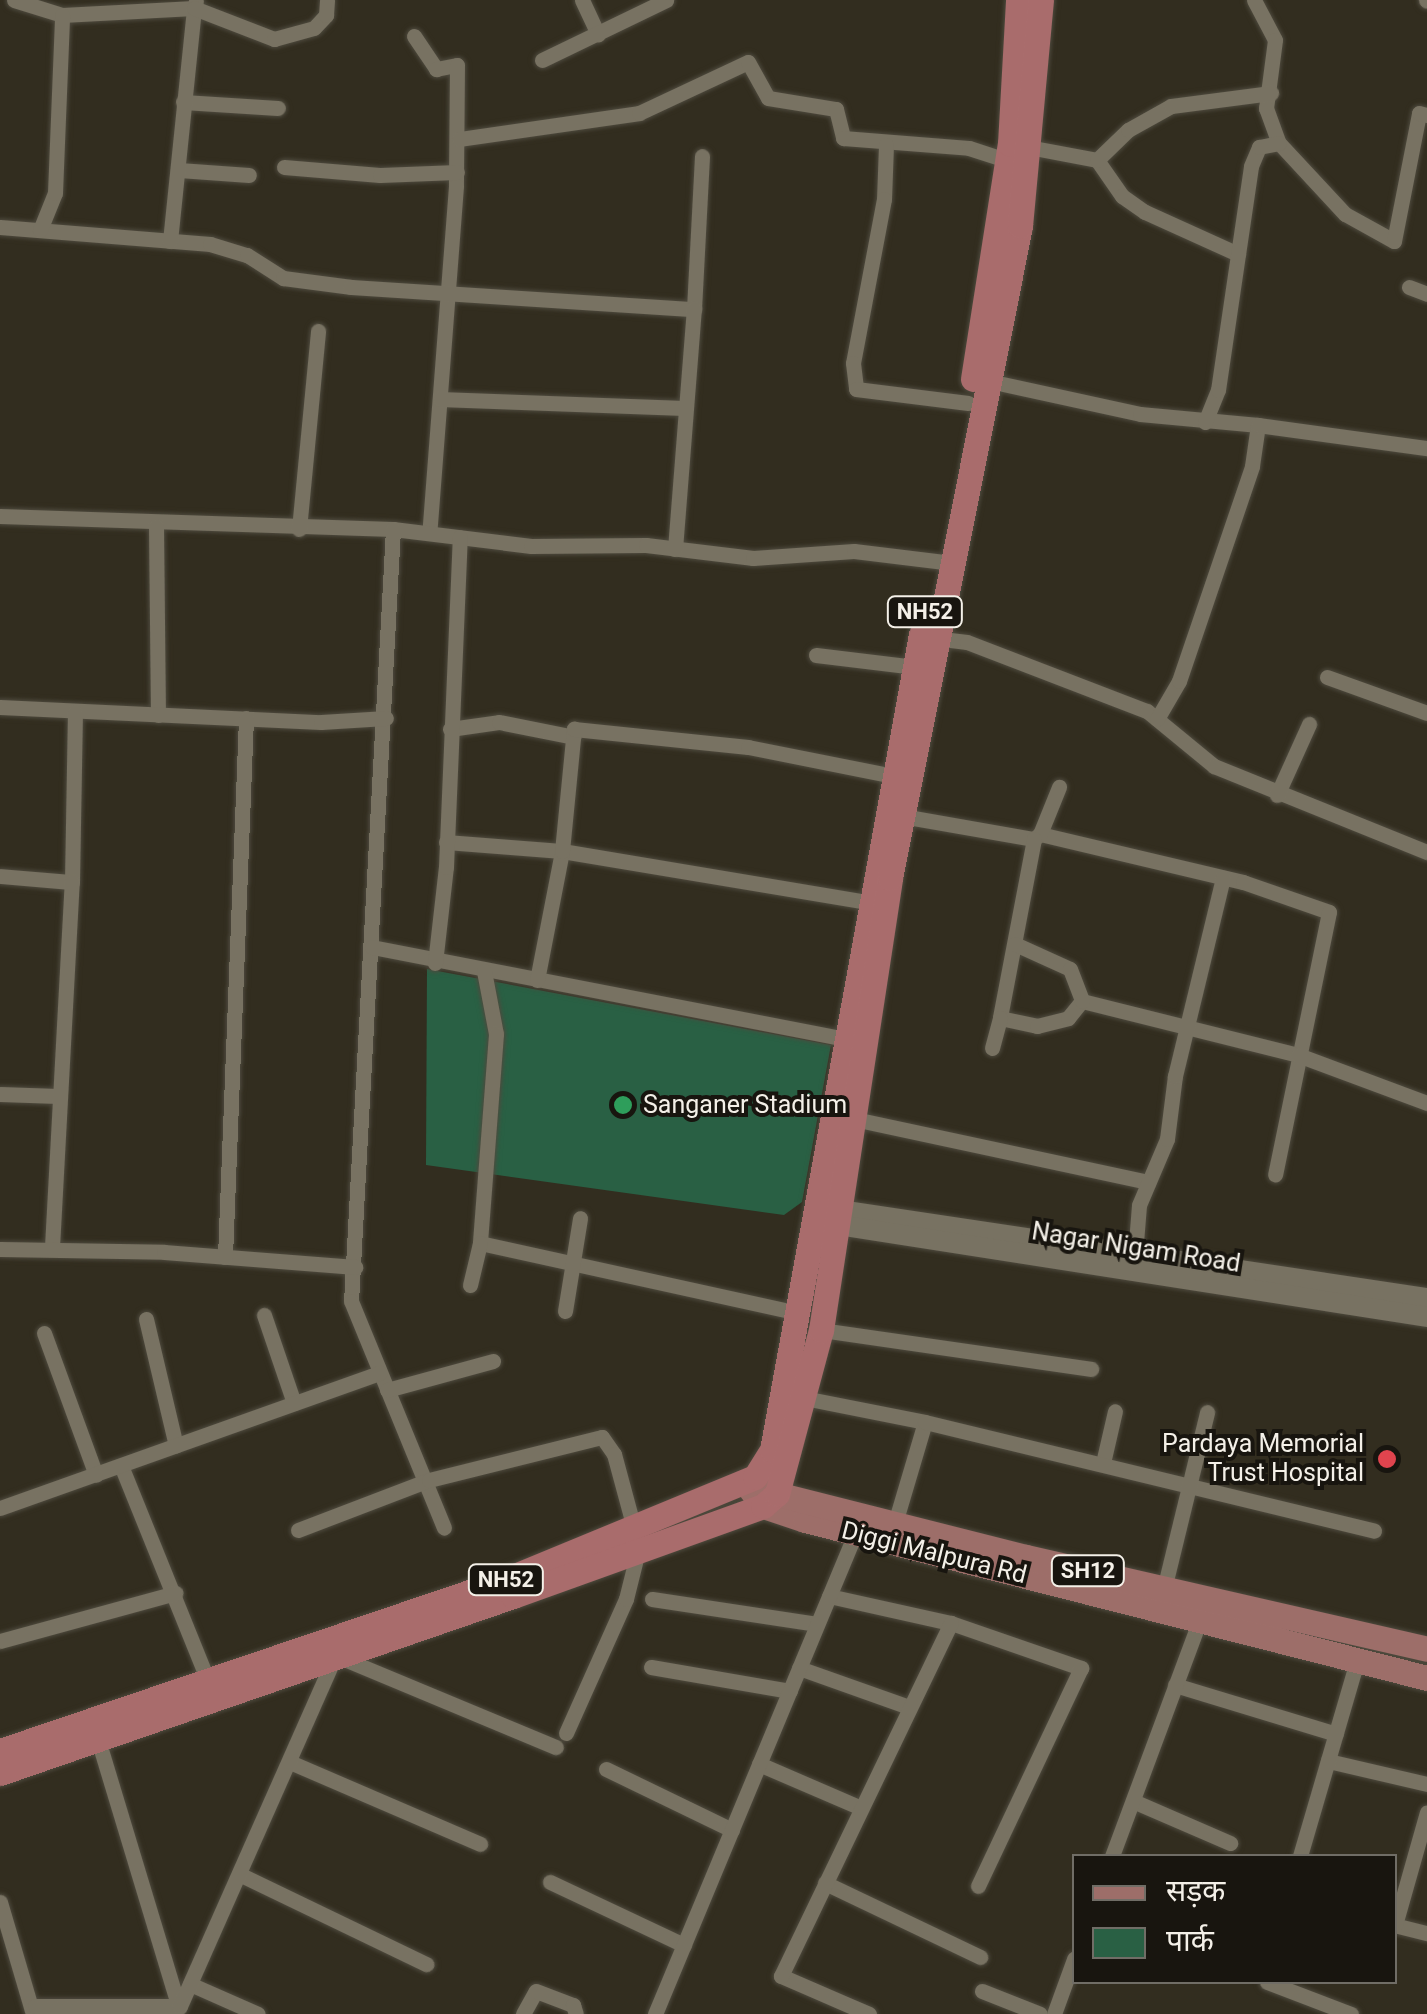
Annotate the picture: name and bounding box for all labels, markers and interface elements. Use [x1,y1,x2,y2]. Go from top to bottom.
road number: NH52 [885,595,965,629]
place label: Sanganer Stadium [643,1090,847,1120]
marker: Sanganer Stadium [612,1094,634,1116]
street label: Nagar Nigam Road [1030,1217,1242,1279]
place label: Pardaya Memorial Trust Hospital [1162,1430,1364,1489]
marker: Pardaya Memorial Trust Hospital [1374,1446,1400,1472]
street label: Diggi Malpura Rd [838,1516,1030,1590]
road number: SH12 [1050,1554,1126,1588]
road number: NH52 [466,1563,546,1597]
legend [1072,1854,1397,1984]
text: सड़क [1166,1873,1225,1908]
text: पार्क [1166,1923,1214,1958]

